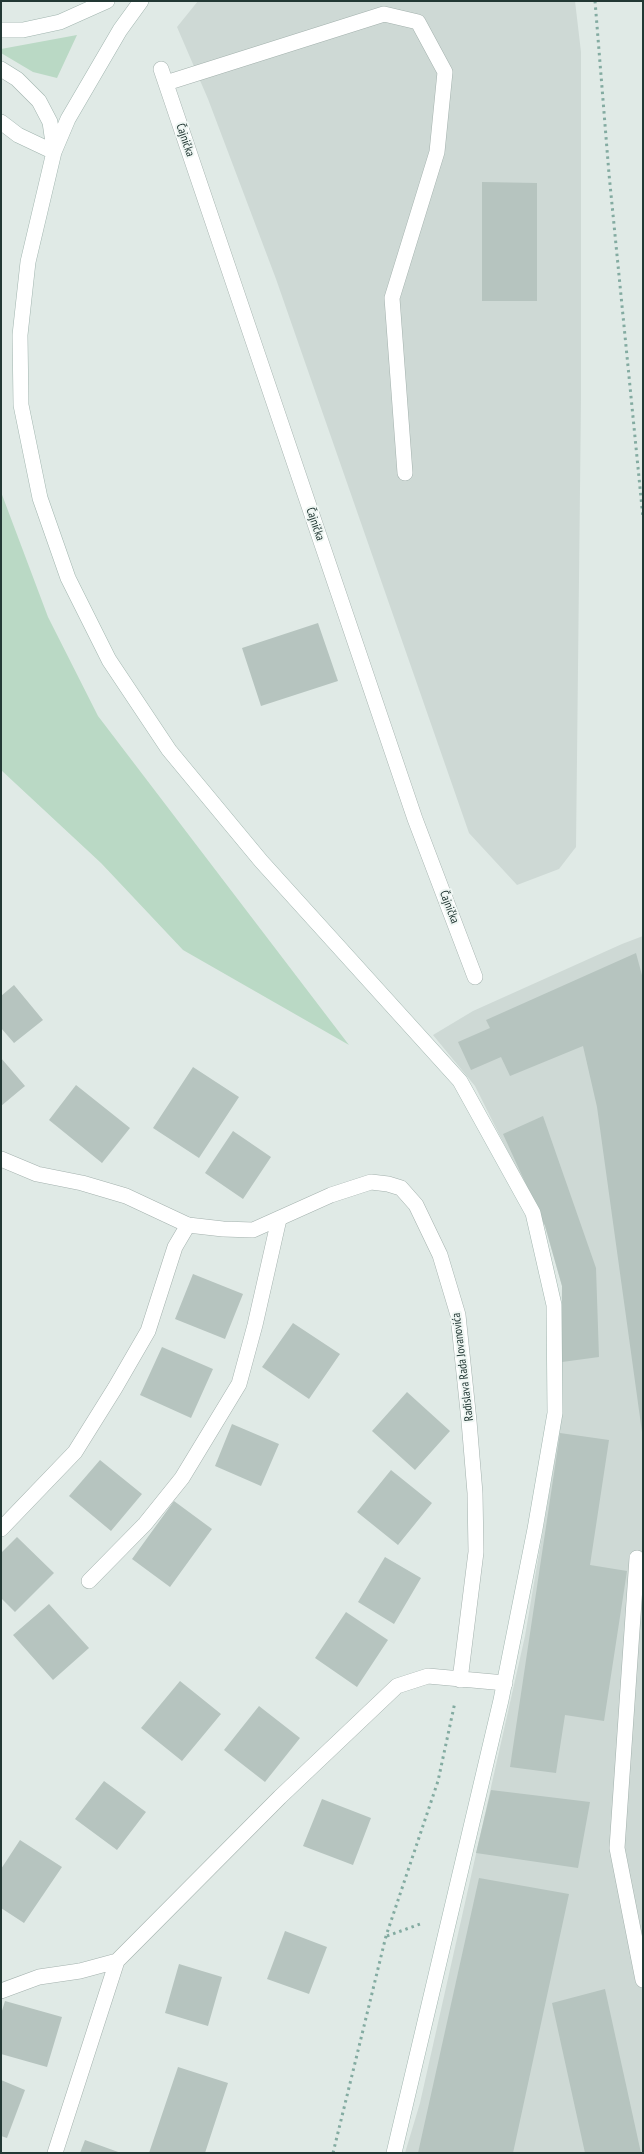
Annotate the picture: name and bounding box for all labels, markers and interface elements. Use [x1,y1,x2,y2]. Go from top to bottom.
street label: Čajnička [173,121,197,159]
street label: Čajnička [303,505,327,543]
street label: Čajnička [436,888,462,926]
street label: Radislava Rada Jovanovića [449,1312,477,1422]

